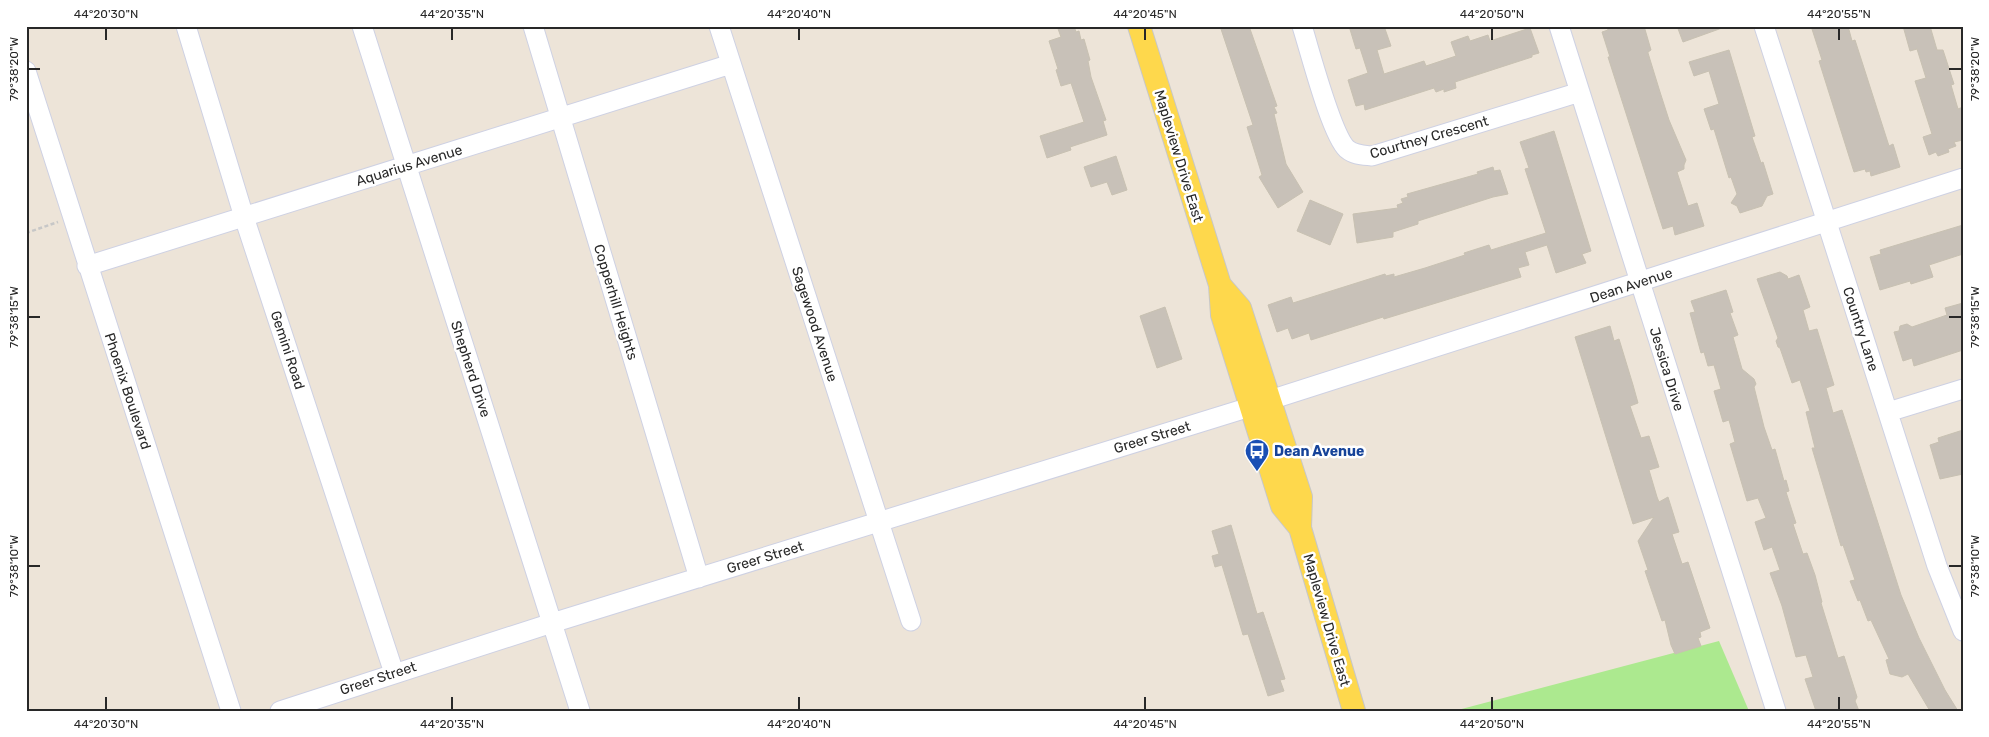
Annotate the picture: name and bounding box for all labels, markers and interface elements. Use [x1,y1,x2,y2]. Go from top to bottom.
text: 44°20'30"N [74,7,138,21]
text: 44°20'35"N [420,7,484,21]
text: 44°20'40"N [767,7,831,21]
text: 44°20'45"N [1113,7,1177,21]
text: 44°20'50"N [1460,7,1524,21]
text: 44°20'55"N [1807,7,1871,21]
text: 79°38'20"W [7,37,21,101]
text: 79°38'20"W [1968,37,1982,101]
street label: Mapleview Drive East [1150,88,1207,225]
street label: Courtney Crescent [1368,112,1491,163]
street label: Aquarius Avenue [354,141,464,190]
street label: Copperhill Heights [590,242,641,362]
street label: Sagewood Avenue [788,264,841,384]
street label: Dean Avenue [1588,264,1675,307]
street label: Country Lane [1839,285,1882,374]
text: 79°38'15"W [7,286,21,348]
text: 79°38'15"W [1968,286,1982,348]
street label: Gemini Road [267,309,308,392]
street label: Shepherd Drive [447,319,494,420]
street label: Jessica Drive [1646,325,1687,413]
street label: Phoenix Boulevard [101,331,154,452]
street label: Greer Street [1112,418,1193,457]
bus stop icon: Dean Avenue [1244,438,1270,472]
place label: Dean Avenue [1274,443,1364,460]
text: 79°38'10"W [7,534,21,597]
text: 79°38'10"W [1968,534,1982,597]
street label: Greer Street [725,538,806,577]
street label: Mapleview Drive East [1299,552,1354,689]
street label: Greer Street [338,658,419,699]
text: 44°20'30"N [74,717,138,731]
text: 44°20'35"N [420,717,484,731]
text: 44°20'40"N [767,717,831,731]
text: 44°20'45"N [1113,717,1177,731]
text: 44°20'50"N [1460,717,1524,731]
text: 44°20'55"N [1807,717,1871,731]

